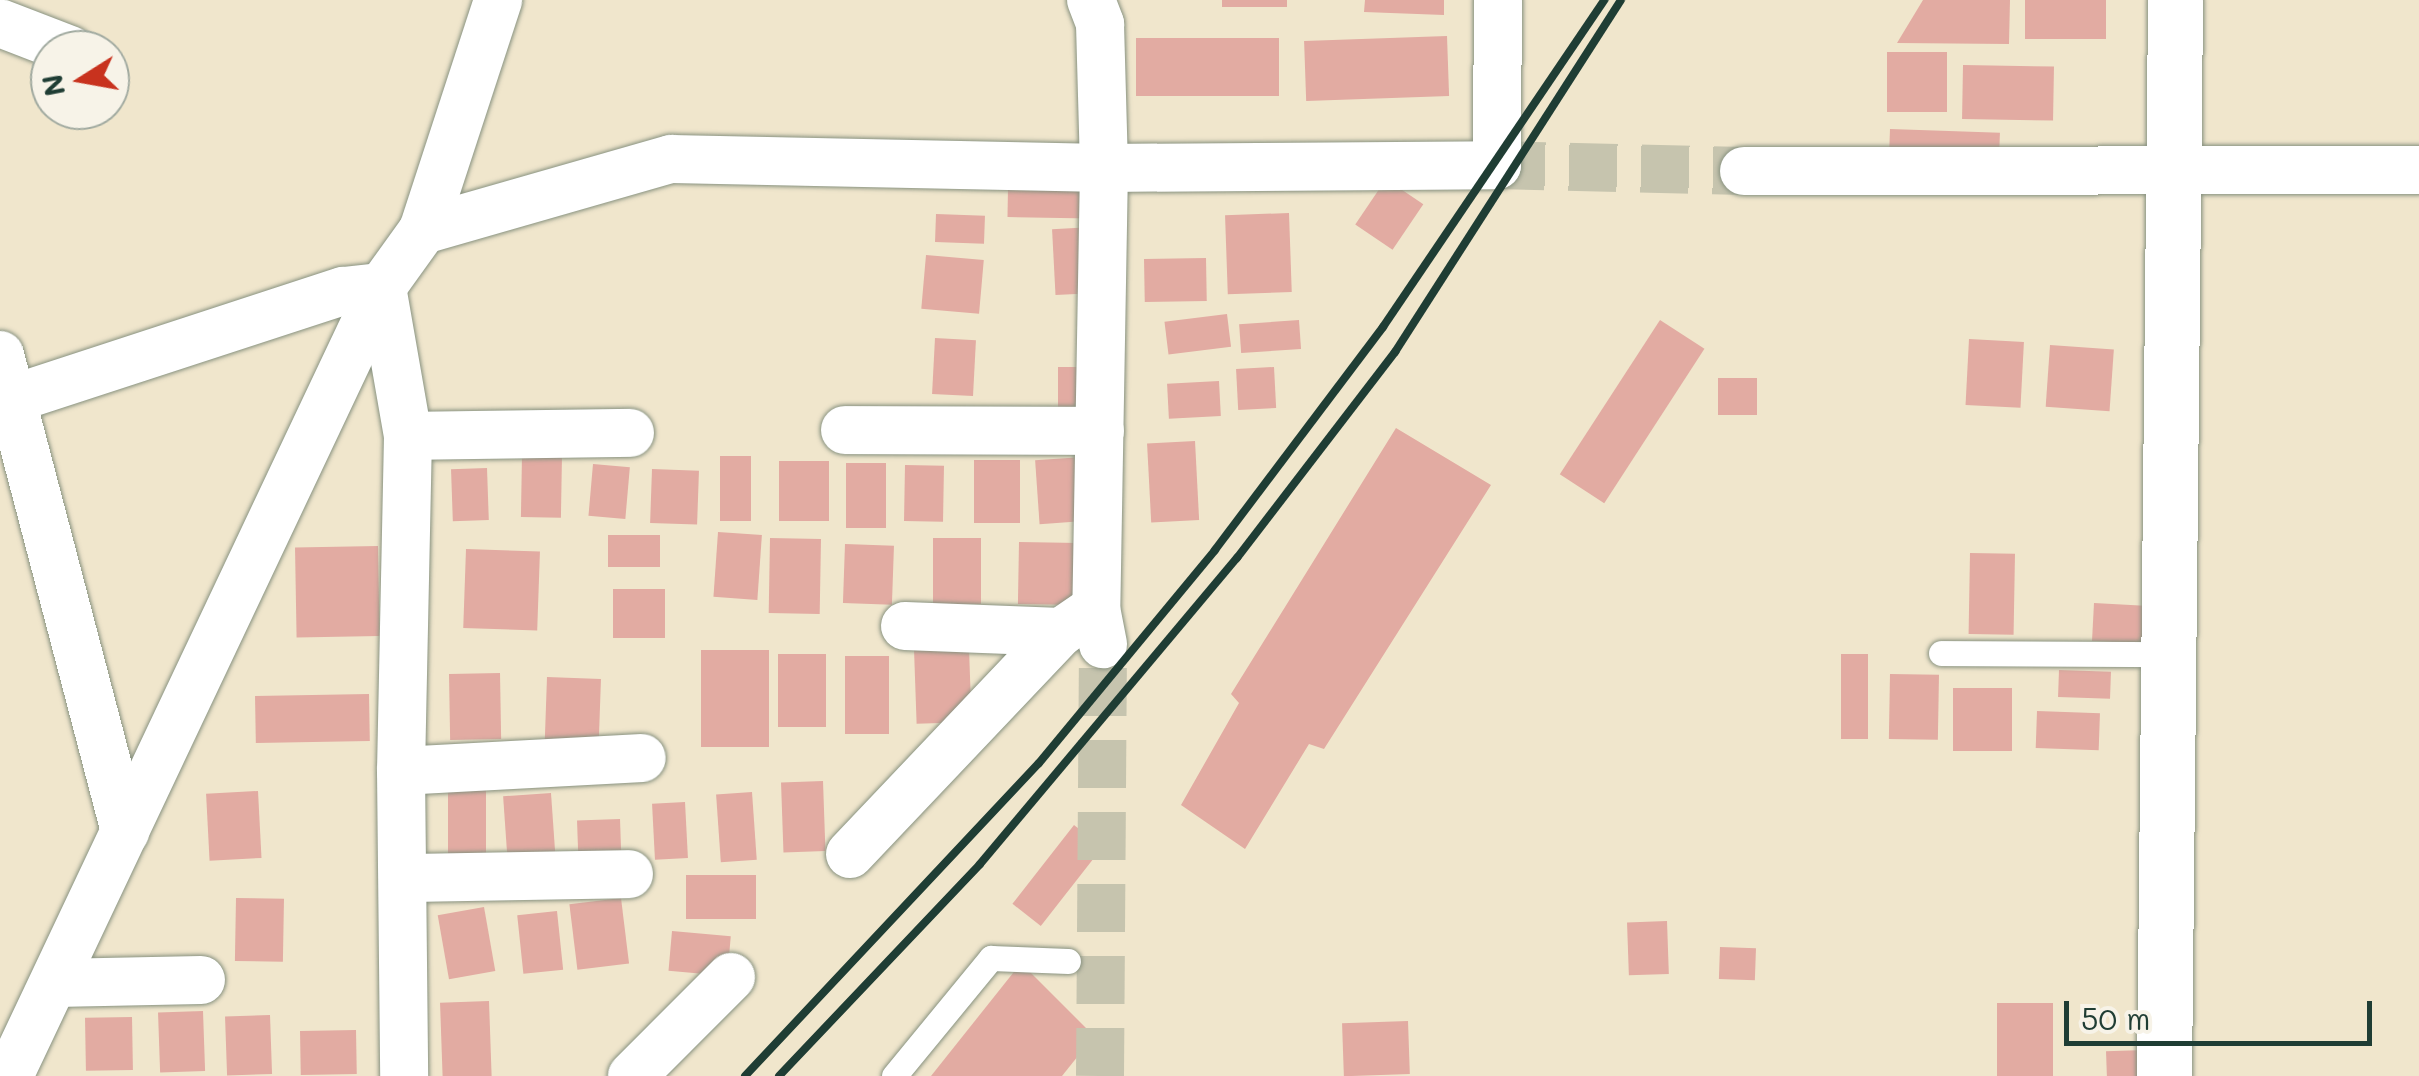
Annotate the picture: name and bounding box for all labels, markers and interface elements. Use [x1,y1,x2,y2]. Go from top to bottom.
north arrow [30,30,130,130]
text: N [33,71,72,99]
scale bar [2069,981,2376,1043]
text: 50 m [2081,998,2151,1038]

